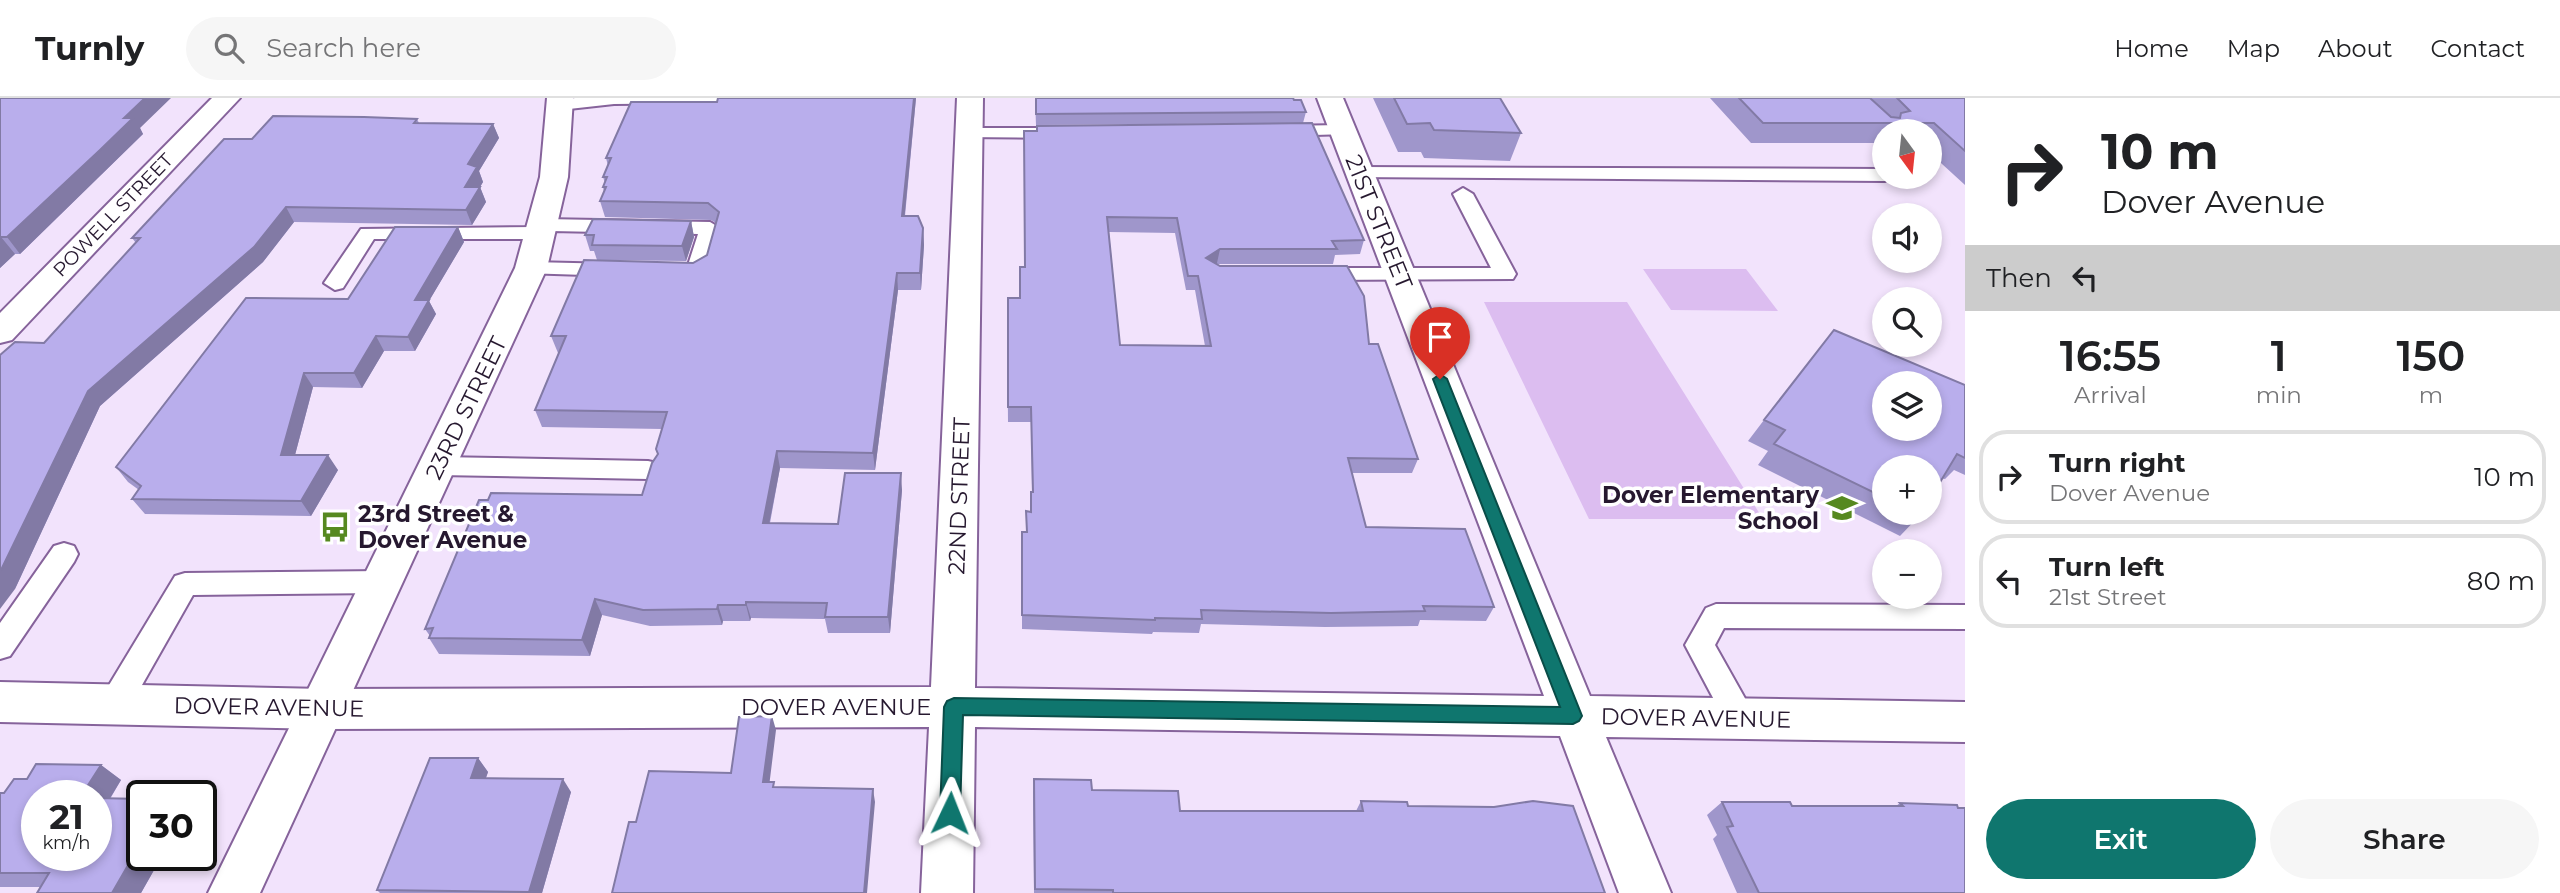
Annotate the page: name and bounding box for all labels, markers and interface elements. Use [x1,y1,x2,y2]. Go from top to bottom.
search box [186,17,676,80]
text: Turnly [35,28,144,68]
icon: search [210,29,248,67]
text: Search here [266,32,421,64]
text: Home [2114,34,2189,63]
text: Map [2227,34,2280,63]
text: About [2318,34,2392,63]
text: Contact [2430,34,2525,63]
north arrow [1872,119,1942,189]
map controls [1872,119,1942,609]
text: 10 m [2101,122,2219,181]
icon: right [1986,126,2077,217]
street label: POWELL STREET [48,148,178,281]
street label: 21ST STREET [1339,151,1419,294]
text: Dover Avenue [2101,182,2325,221]
button: sound [1872,203,1942,273]
icon: left [2066,259,2104,297]
text: Then [1986,262,2052,294]
button: search [1872,287,1942,357]
pin [1410,307,1470,379]
icon: arrive [1421,318,1459,356]
text: 16:55 [2060,330,2161,382]
text: 1 [2271,330,2287,382]
text: 150 [2397,330,2465,382]
street label: 23RD STREET [419,331,513,484]
button: layers [1872,371,1942,441]
text: Arrival [2074,381,2147,409]
text: min [2256,381,2302,409]
text: m [2419,381,2443,409]
street label: 22ND STREET [942,416,976,575]
text: Turn right [2049,447,2185,479]
button: + [1872,455,1942,525]
icon: right [1990,458,2028,496]
text: 10 m [2474,461,2535,493]
text: Dover Avenue [2049,479,2210,507]
place label: Dover Elementary School [1602,481,1819,535]
school or university icon: Dover Elementary School [1825,491,1859,525]
place label: 23rd Street & Dover Avenue [358,500,527,554]
bus stop icon: 23rd Street & Dover Avenue [318,510,352,544]
button: − [1872,539,1942,609]
text: Turn left [2049,551,2165,583]
icon: left [1990,562,2028,600]
text: 80 m [2467,565,2535,597]
text: 21st Street [2049,583,2167,611]
street label: DOVER AVENUE [173,691,365,723]
street label: DOVER AVENUE [741,693,931,721]
street label: DOVER AVENUE [1600,702,1792,734]
position arrow [913,776,987,850]
speed limit sign: 30 [126,780,217,871]
text: 21 [49,795,84,838]
button: Exit [1986,799,2256,879]
button: Share [2270,799,2539,879]
text: km/h [42,832,91,854]

